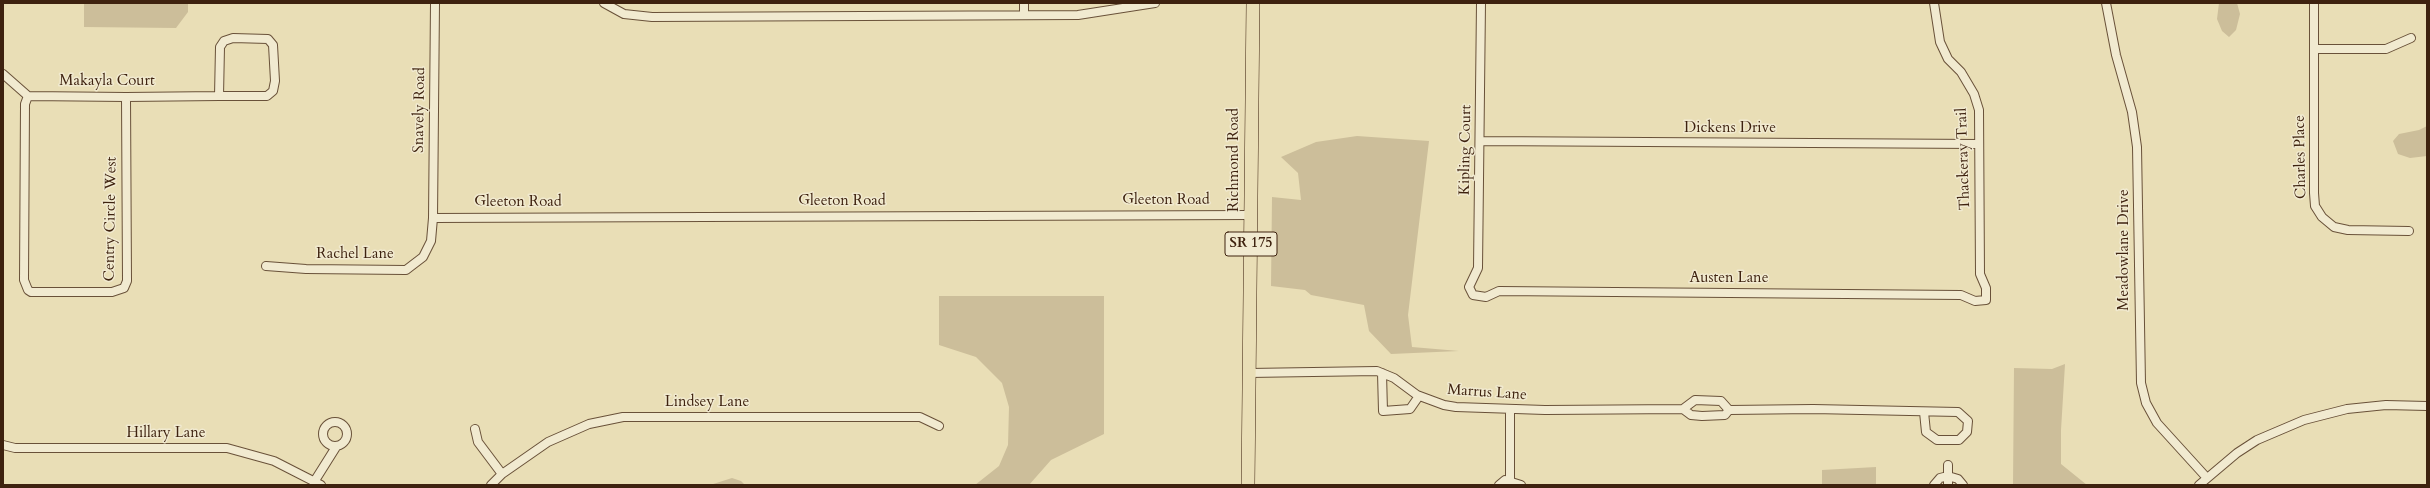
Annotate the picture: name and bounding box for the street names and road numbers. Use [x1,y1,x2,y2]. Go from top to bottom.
street label: Snavely Road [410,67,430,153]
street label: Makayla Court [59,73,155,91]
street label: Kipling Court [1456,105,1476,195]
street label: Richmond Road [1226,108,1244,212]
street label: Thackeray Trail [1953,108,1975,210]
street label: Charles Place [2291,115,2311,199]
street label: Dickens Drive [1684,120,1776,138]
street label: Centry Circle West [101,156,121,282]
street label: Meadowlane Drive [2116,189,2134,311]
street label: Gleeton Road [1122,192,1210,210]
street label: Gleeton Road [798,193,886,211]
street label: Gleeton Road [474,194,562,212]
road number: SR 175 [1225,232,1277,256]
street label: Rachel Lane [316,246,394,264]
street label: Austen Lane [1690,270,1768,288]
street label: Marrus Lane [1447,381,1527,405]
street label: Lindsey Lane [665,394,749,412]
street label: Hillary Lane [126,425,206,443]

